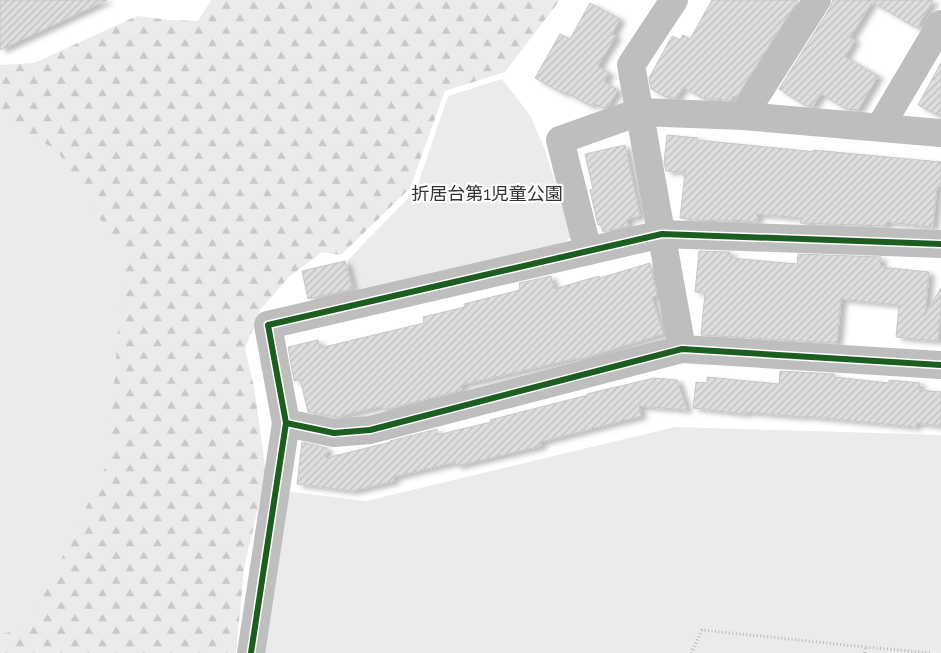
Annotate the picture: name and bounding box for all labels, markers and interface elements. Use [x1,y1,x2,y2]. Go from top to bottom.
park label: 折居台第1児童公園 [411,183,563,204]

